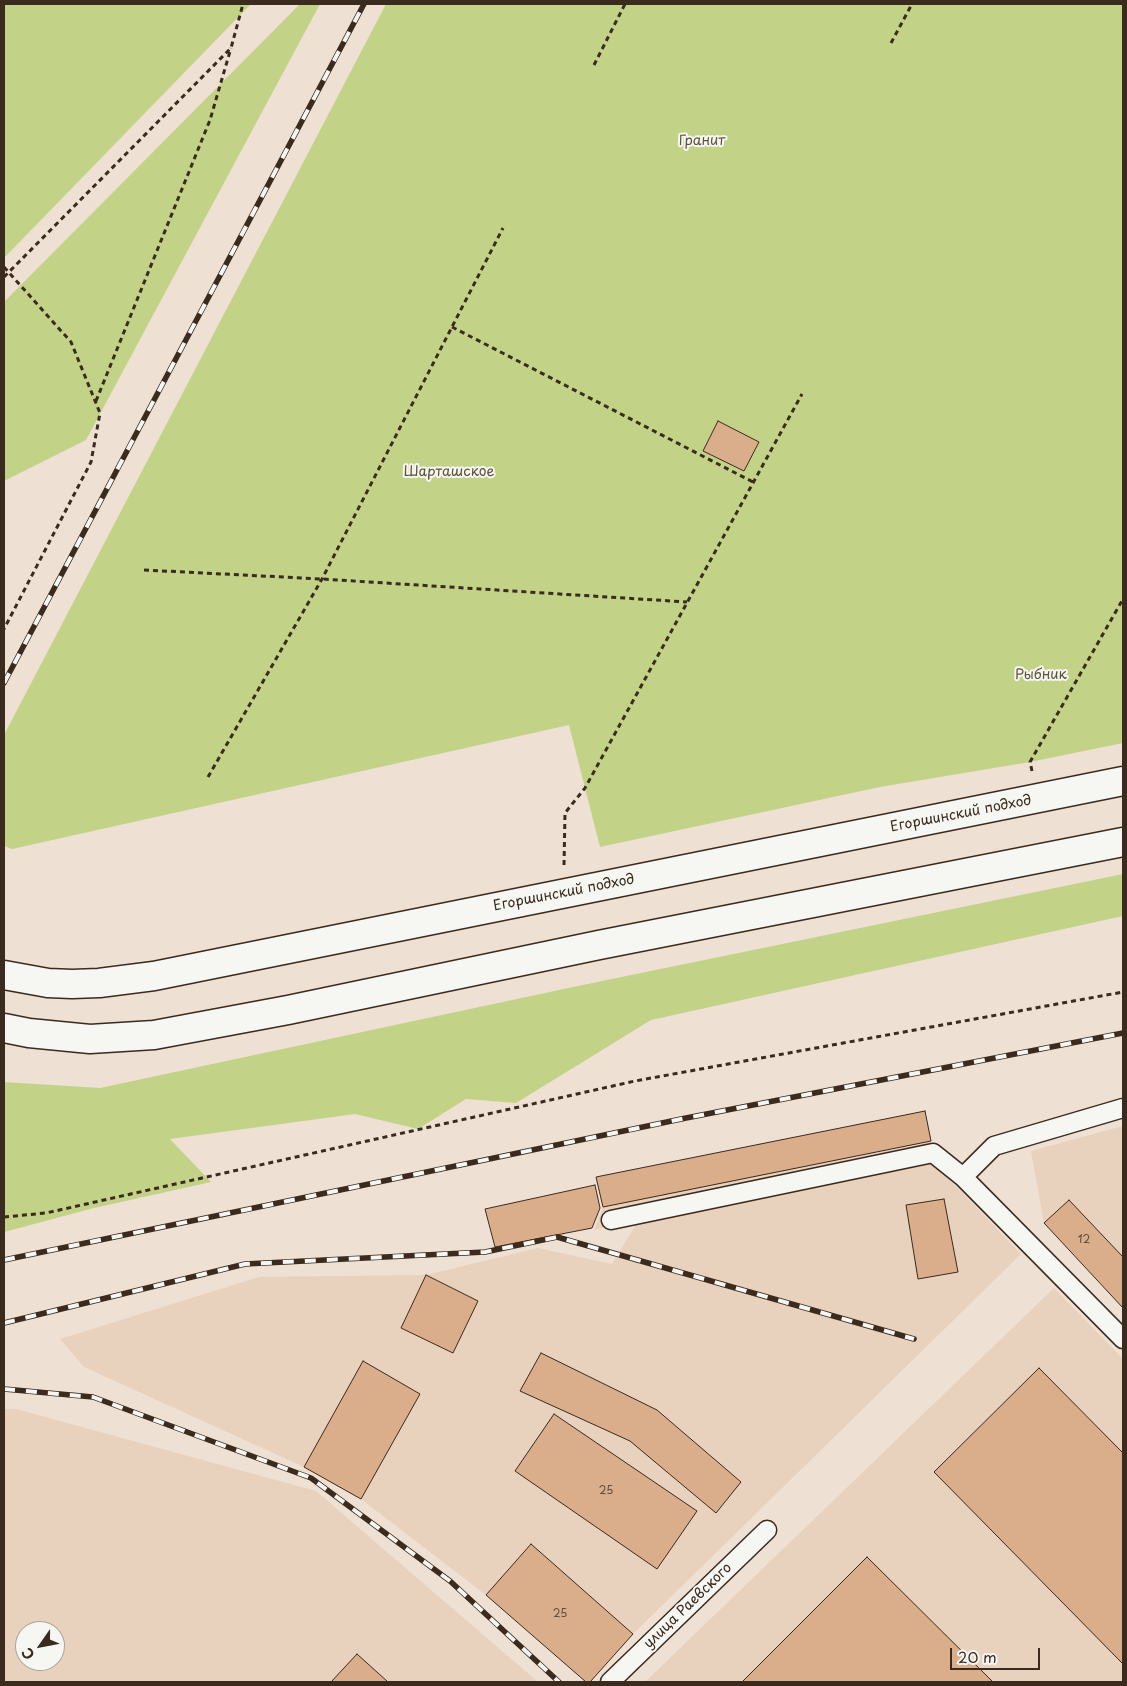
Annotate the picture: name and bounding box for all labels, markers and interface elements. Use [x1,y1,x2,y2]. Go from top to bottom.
park label: Гранит [679,133,725,149]
park label: Шарташское [404,464,494,480]
park label: Рыбник [1015,667,1067,683]
street label: Егоршинский подход [889,792,1033,836]
street label: Егоршинский подход [492,871,636,915]
house number: 12 [1078,1233,1090,1247]
house number: 25 [599,1484,613,1498]
street label: улица Раевского [640,1560,736,1652]
house number: 25 [553,1607,567,1621]
north arrow [15,1621,65,1671]
scale bar [952,1638,1042,1670]
text: С [16,1644,40,1664]
text: 20 m [958,1645,997,1668]

